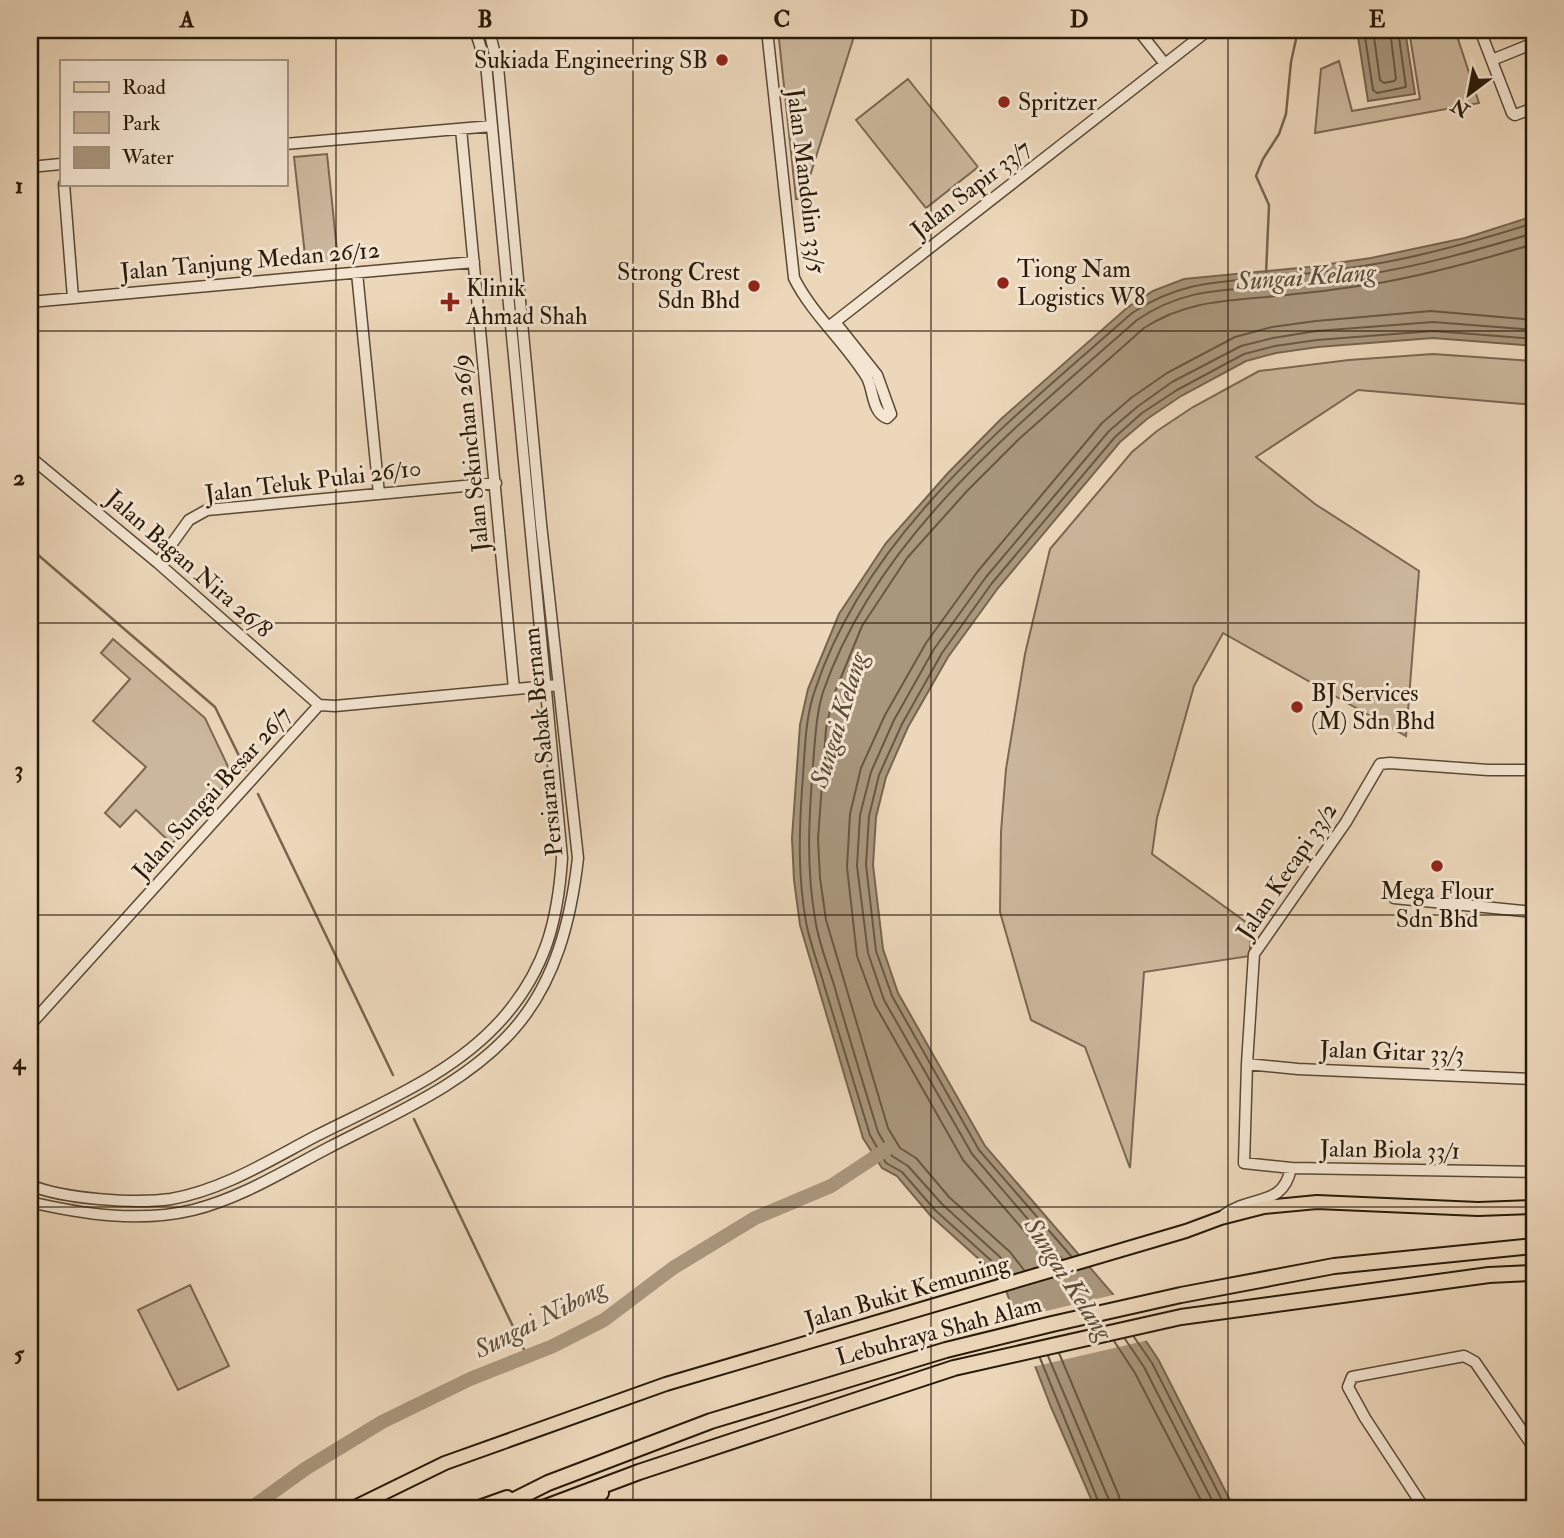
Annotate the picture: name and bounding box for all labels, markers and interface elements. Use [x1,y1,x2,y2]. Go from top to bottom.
text: A [179,5,195,34]
text: B [477,5,493,34]
text: C [774,5,790,34]
text: D [1070,5,1088,34]
text: E [1369,5,1386,34]
place label: Sukiada Engineering SB [474,45,708,76]
marker: Sukiada Engineering SB [714,52,730,68]
legend [60,60,287,186]
north arrow [1434,60,1504,130]
text: Road [122,74,167,101]
street label: Jalan Mandolin 33/5 [779,86,833,276]
place label: Spritzer [1018,87,1097,118]
text: N [1446,92,1475,123]
marker: Spritzer [996,94,1012,110]
text: Park [122,110,160,137]
street label: Jalan Sapir 33/7 [904,133,1037,246]
text: Water [121,144,174,171]
text: 1 [15,171,23,200]
street label: Jalan Tanjung Medan 26/12 [118,234,381,288]
place label: Tiong Nam Logistics W8 [1017,254,1145,313]
water label: Sungai Kelang [1234,256,1378,298]
place label: Strong Crest Sdn Bhd [617,257,740,316]
place label: Klinik Ahmad Shah [465,273,588,332]
marker: Tiong Nam Logistics W8 [995,275,1011,291]
marker: Strong Crest Sdn Bhd [746,278,762,294]
marker: Klinik Ahmad Shah [440,292,460,312]
street label: Jalan Sekinchan 26/9 [445,353,497,554]
street label: Jalan Teluk Pulai 26/10 [202,452,423,510]
text: 2 [13,463,25,492]
street label: Jalan Bagan Nira 26/8 [99,482,279,645]
street label: Persiaran Sabak Bernam [516,626,570,858]
water label: Sungai Kelang [803,647,875,792]
place label: BJ Services (M) Sdn Bhd [1311,678,1435,737]
marker: BJ Services (M) Sdn Bhd [1289,699,1305,715]
street label: Jalan Sungai Besar 26/7 [125,700,298,887]
text: 3 [15,755,23,784]
street label: Jalan Kecapi 33/2 [1229,796,1344,946]
marker: Mega Flour Sdn Bhd [1429,858,1445,874]
place label: Mega Flour Sdn Bhd [1380,876,1494,935]
street label: Jalan Gitar 33/3 [1318,1034,1465,1070]
text: 4 [12,1047,27,1076]
street label: Jalan Biola 33/1 [1319,1133,1460,1167]
water label: Sungai Kelang [1016,1211,1120,1347]
street label: Jalan Bukit Kemuning [800,1248,1014,1336]
water label: Sungai Nibong [468,1272,612,1366]
street label: Lebuhraya Shah Alam [833,1289,1045,1373]
text: 5 [14,1339,25,1368]

